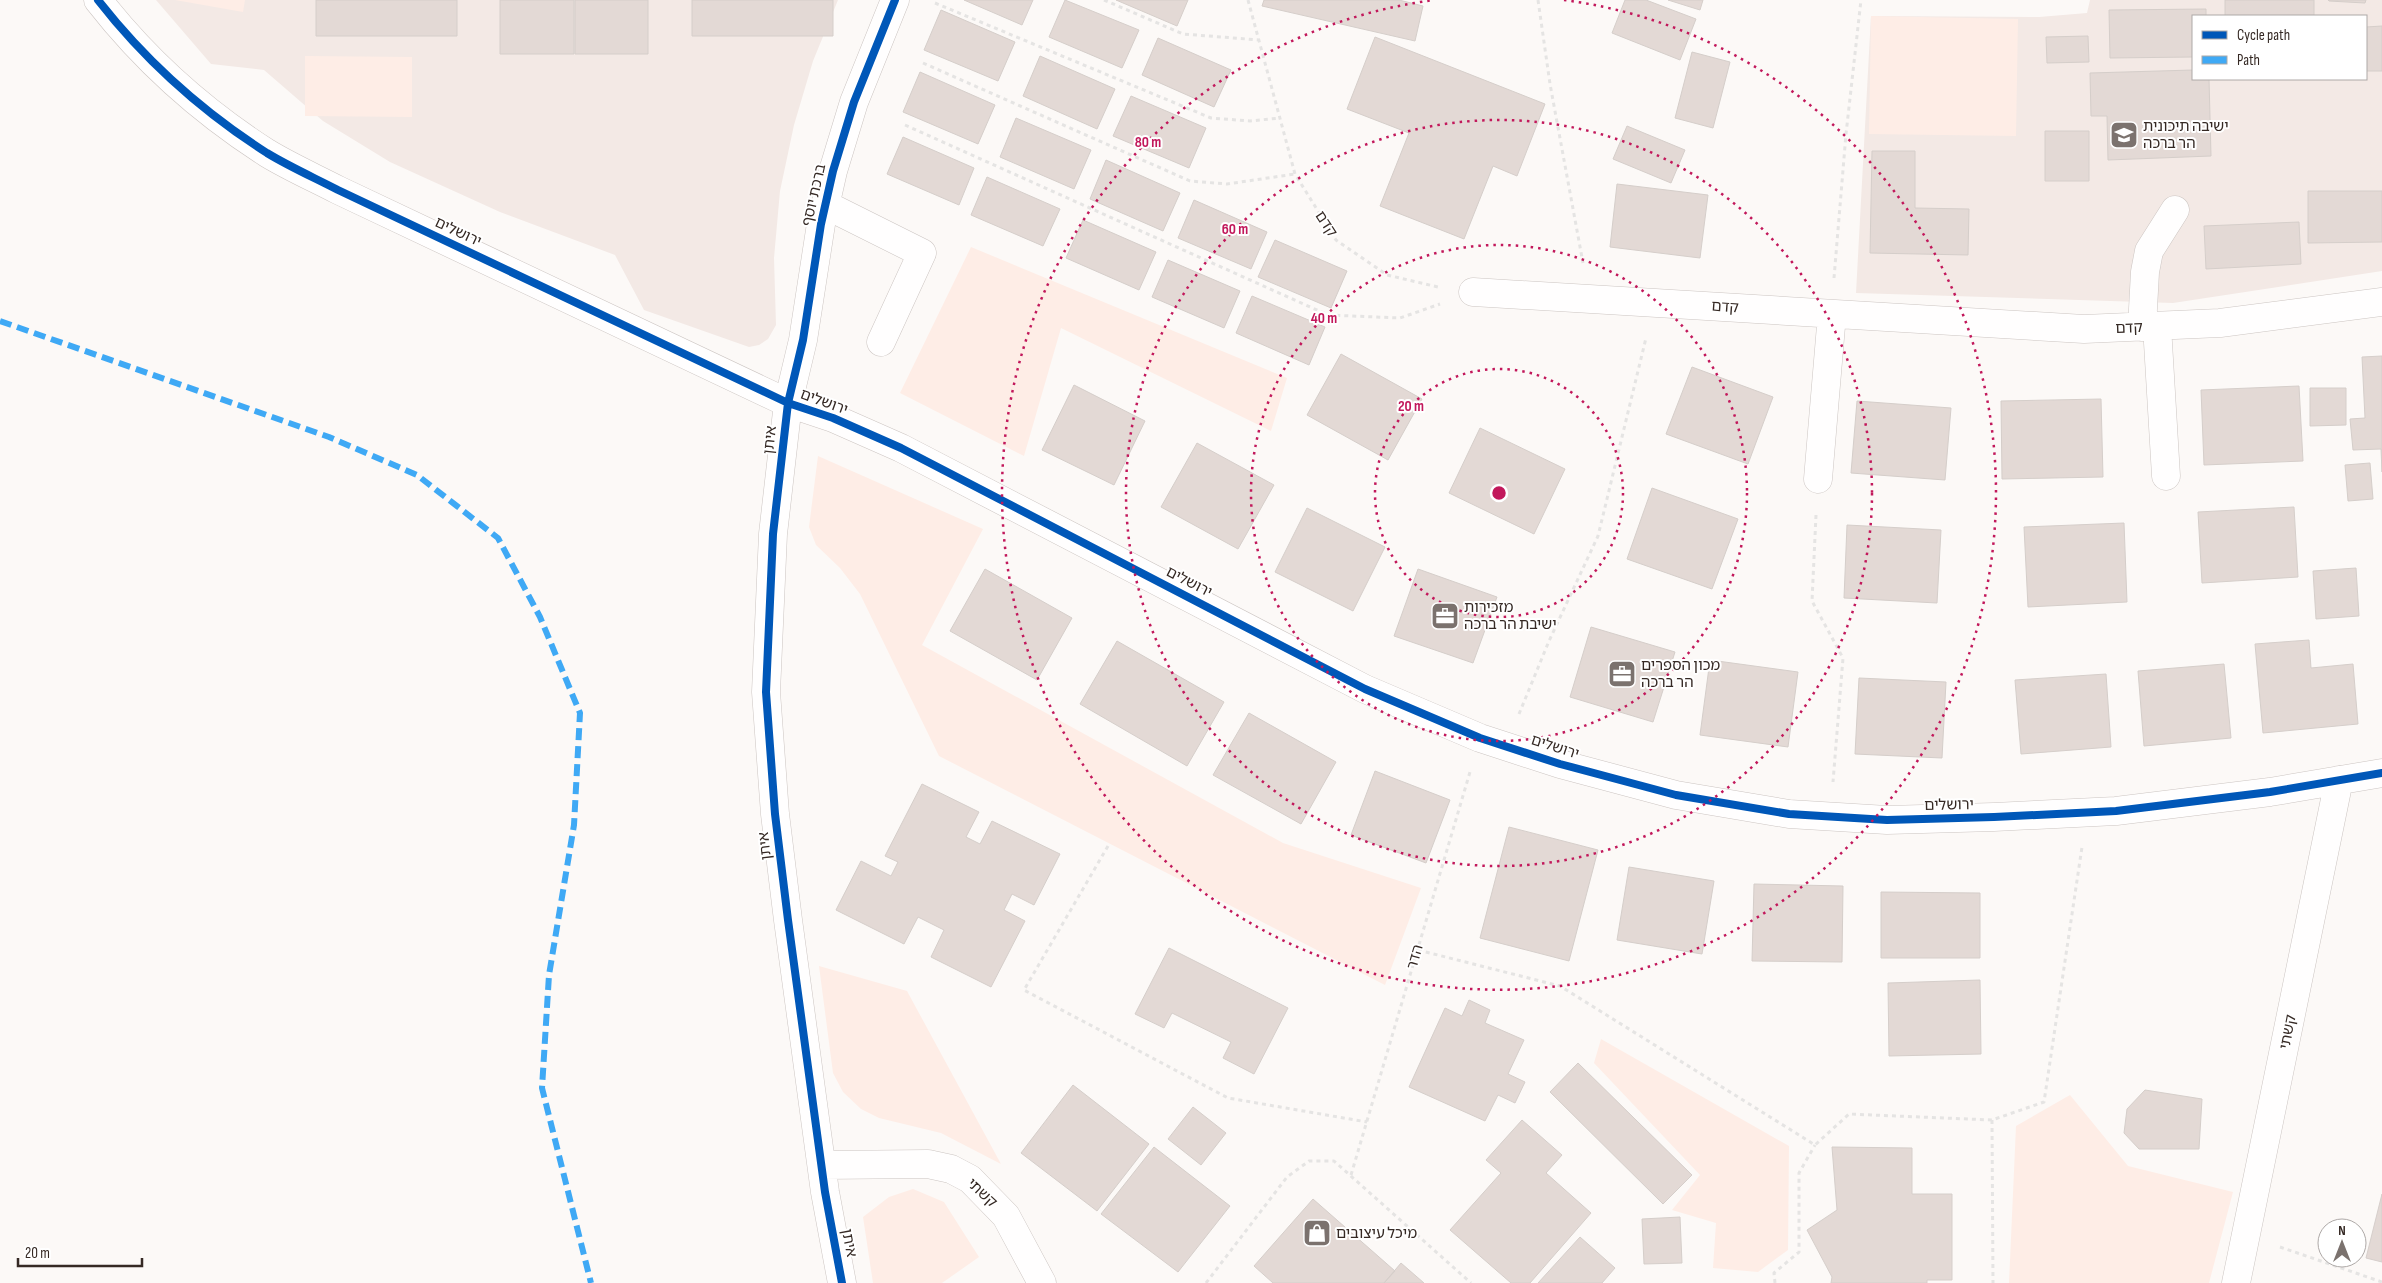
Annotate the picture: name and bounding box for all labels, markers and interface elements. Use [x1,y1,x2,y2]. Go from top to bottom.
legend [2192,15,2367,80]
text: Cycle path [2237,26,2290,45]
text: Path [2237,51,2260,70]
place label: ישיבה תיכונית הר ברכה [2143,117,2229,153]
school or university icon: ישיבה תיכונית הר ברכה [2109,120,2139,150]
text: 80 m [1135,133,1161,152]
street label: ברכת יוסף [798,162,830,228]
street label: קדם [1311,207,1341,241]
street label: ירושלים [432,213,484,251]
text: 60 m [1222,220,1248,239]
street label: קדם [1711,297,1739,317]
text: 40 m [1311,309,1337,328]
street label: קדם [2115,318,2143,338]
street label: ירושלים [797,385,851,419]
text: 20 m [1398,397,1424,416]
street label: איתן [759,425,781,455]
centre of rings [1490,484,1508,502]
street label: ירושלים [1163,562,1215,602]
place label: מזכירות ישיבת הר ברכה [1464,598,1557,634]
office icon: מזכירות ישיבת הר ברכה [1430,601,1460,631]
place label: מכון הספרים הר ברכה [1641,656,1720,692]
office icon: מכון הספרים הר ברכה [1607,659,1637,689]
street label: ירושלים [1529,730,1581,764]
street label: ירושלים [1924,795,1974,815]
street label: איתן [754,831,776,861]
street label: הדר [1402,942,1428,972]
street label: קשתי [2275,1013,2301,1051]
street label: קשתי [963,1174,1001,1212]
shop icon: מיכל עיצובים [1302,1218,1332,1248]
north arrow [2317,1218,2367,1268]
text: N [2338,1222,2346,1239]
place label: מיכל עיצובים [1336,1224,1417,1243]
street label: איתן [837,1227,861,1259]
scale bar [18,1236,141,1268]
text: 20 m [25,1244,50,1263]

